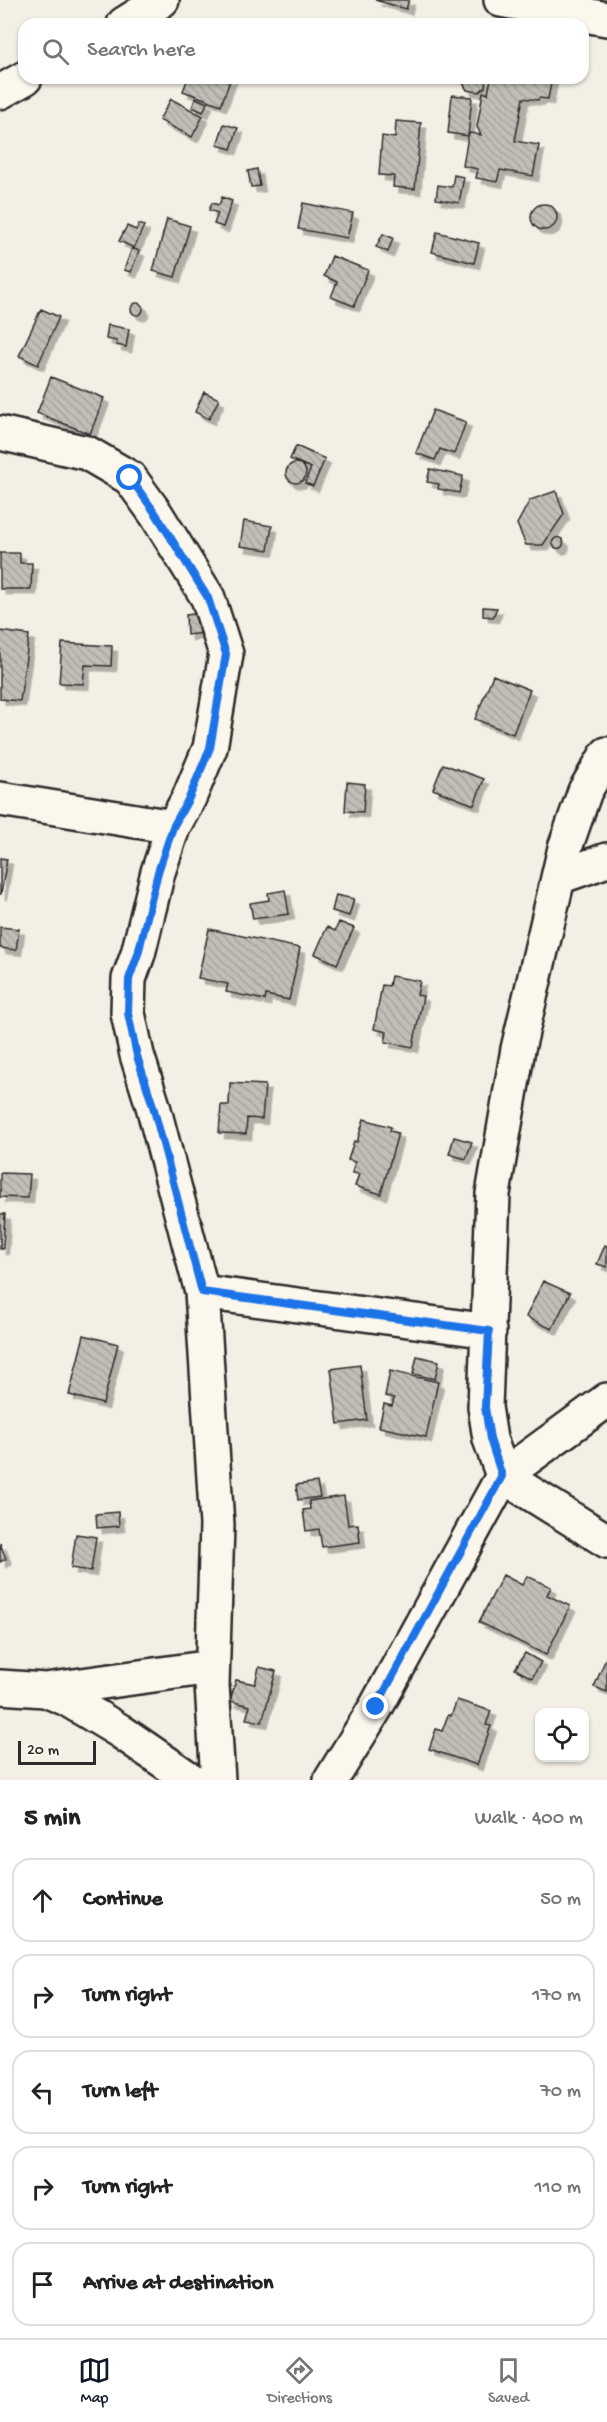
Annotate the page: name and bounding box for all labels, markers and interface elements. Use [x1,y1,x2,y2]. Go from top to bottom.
search box [18,18,589,84]
icon: search [39,35,72,68]
text: Search here [87,38,195,64]
route start [116,464,142,490]
route end [362,1693,388,1719]
map controls [535,1708,589,1762]
button: locate [535,1708,589,1762]
scale bar [18,1738,96,1766]
text: 20 m [27,1742,59,1761]
text: 5 min [24,1804,80,1835]
text: Walk · 400 m [475,1808,583,1831]
icon: ahead [26,1884,59,1917]
text: Continue [83,1887,163,1913]
text: 50 m [540,1889,581,1912]
icon: right [26,1980,59,2013]
text: Turn right [83,1983,171,2009]
text: 170 m [532,1985,581,2008]
icon: left [26,2076,59,2109]
text: Turn left [83,2079,157,2105]
text: 70 m [540,2081,581,2104]
icon: right [26,2172,59,2205]
text: Turn right [83,2175,171,2201]
text: 110 m [535,2177,581,2200]
icon: arrive [26,2268,59,2301]
text: Arrive at destination [83,2271,273,2297]
tab: Map [78,2354,111,2409]
tab: Directions [267,2354,332,2409]
tab: Saved [488,2354,529,2409]

